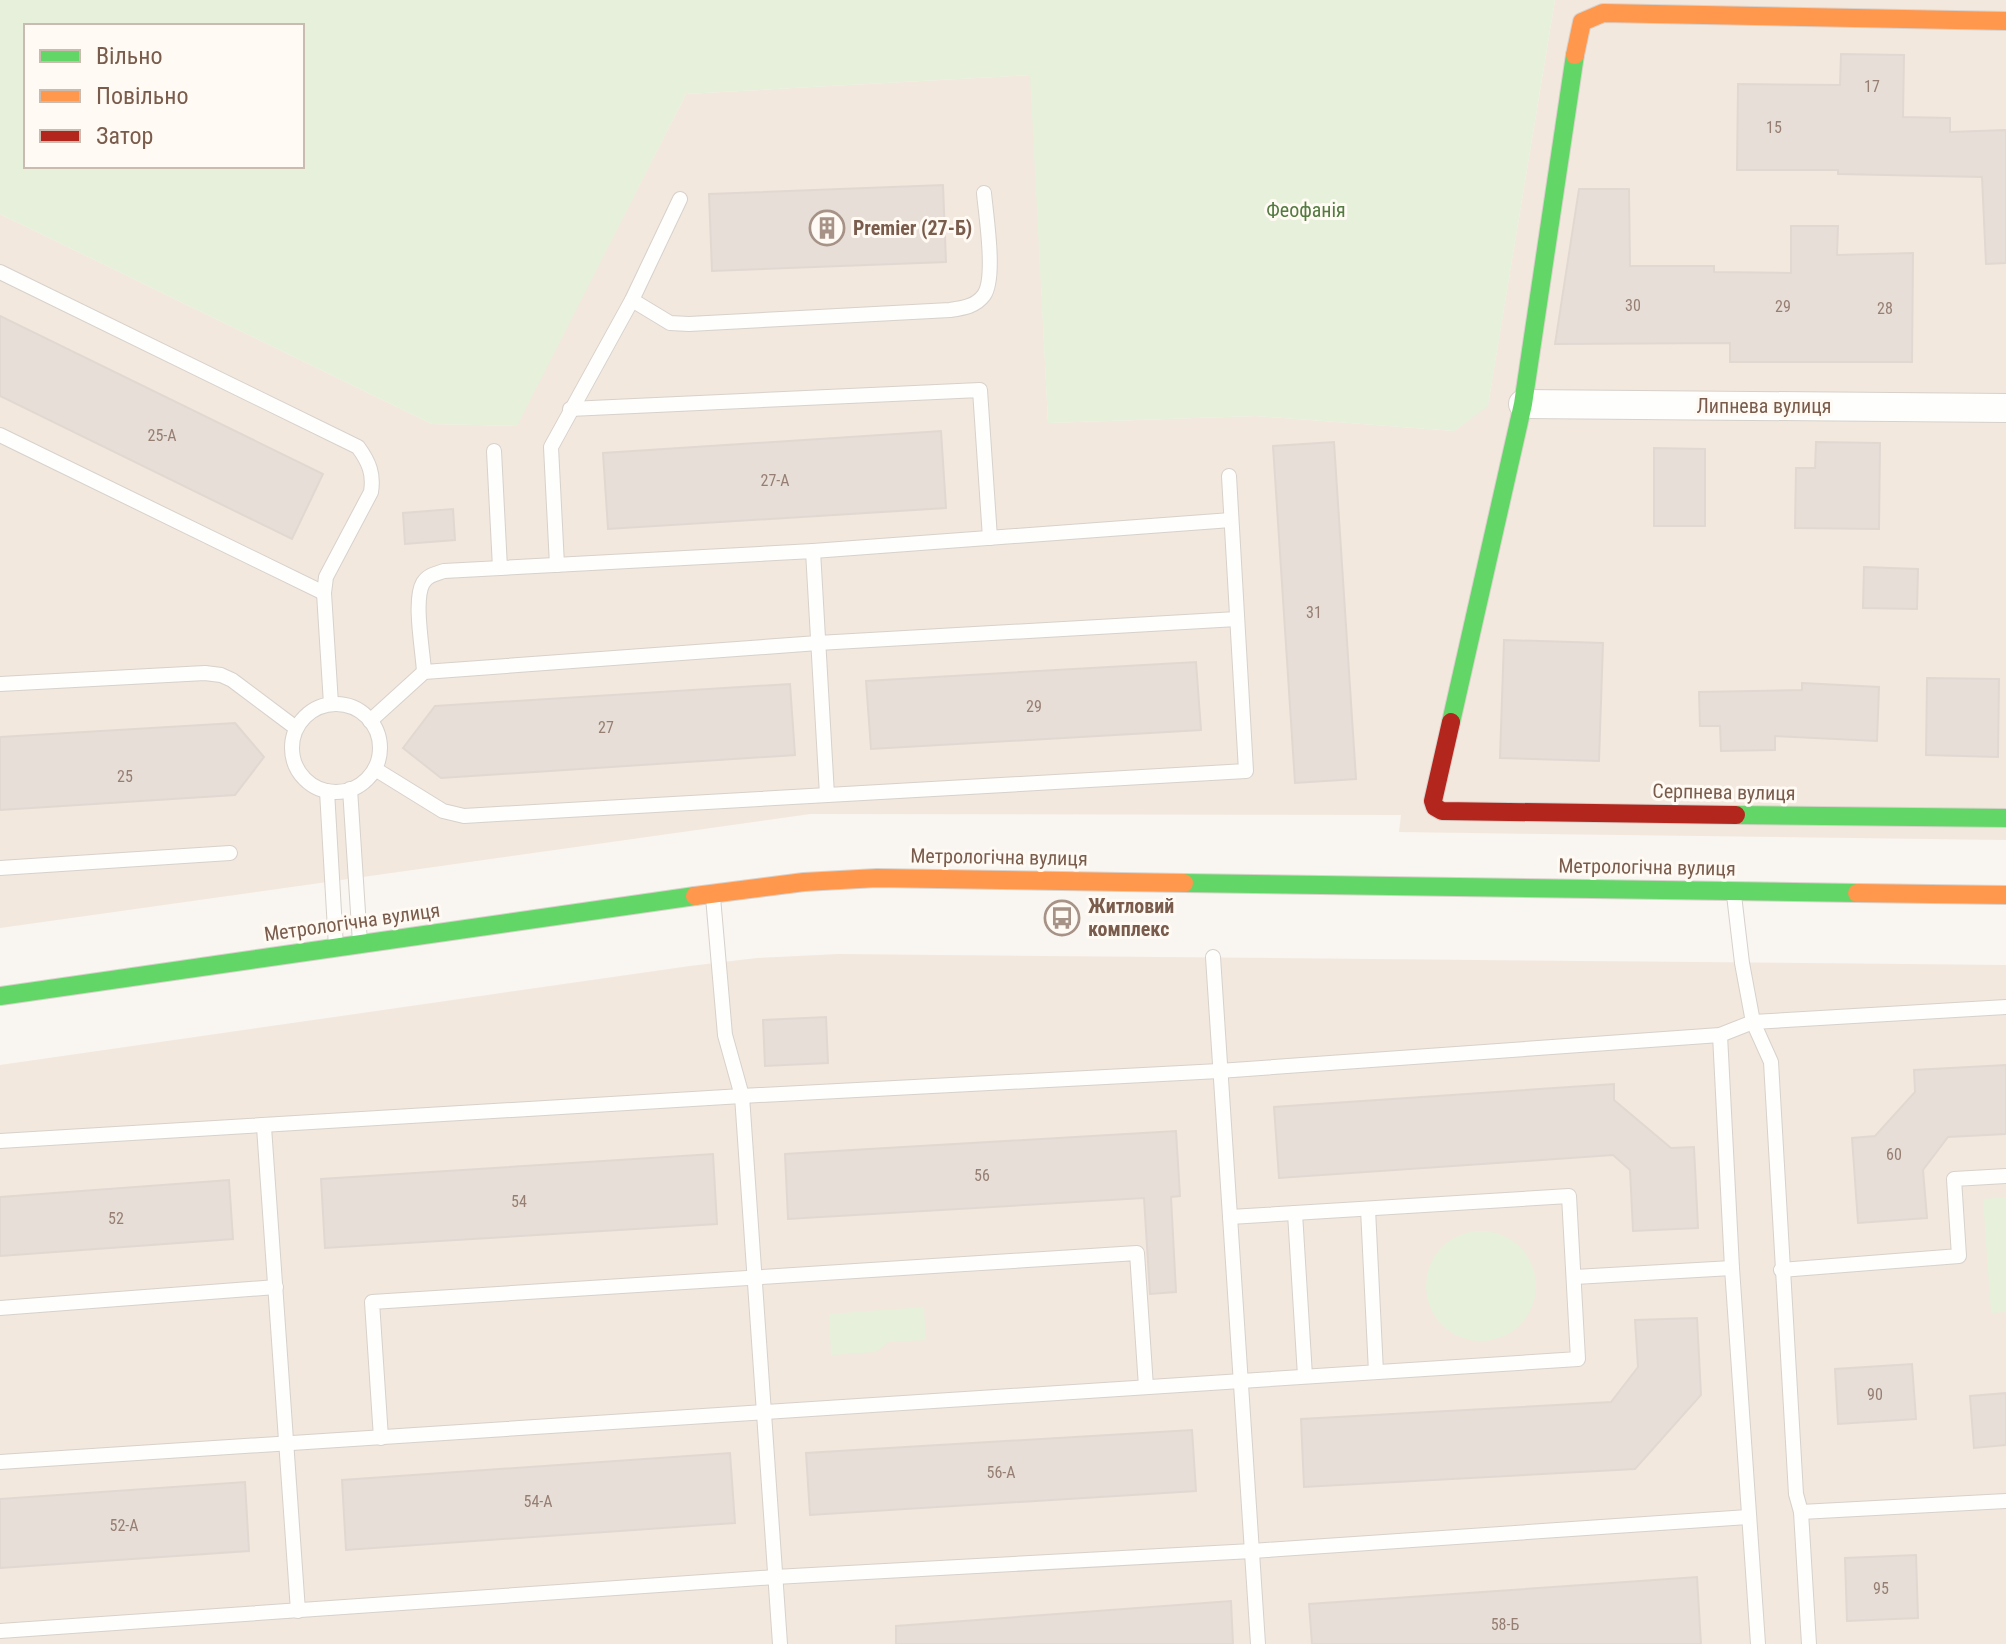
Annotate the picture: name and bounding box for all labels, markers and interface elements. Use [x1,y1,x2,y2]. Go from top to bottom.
legend [24,24,304,168]
text: Вільно [96,42,163,70]
house number: 17 [1864,77,1880,96]
text: Повільно [96,82,189,110]
house number: 15 [1766,118,1782,137]
text: Затор [96,122,153,150]
park label: Феофанія [1266,198,1346,222]
building icon: Premier (27-Б) [808,209,846,247]
place label: Premier (27-Б) [853,216,972,240]
house number: 30 [1625,296,1641,315]
house number: 29 [1775,297,1791,316]
house number: 28 [1877,299,1893,318]
street label: Липнева вулиця [1696,394,1832,418]
house number: 25-А [148,426,177,445]
house number: 27-А [761,471,790,490]
house number: 31 [1306,603,1322,622]
house number: 29 [1026,697,1042,716]
house number: 27 [598,718,614,737]
house number: 25 [117,767,133,786]
street label: Серпнева вулиця [1652,779,1796,805]
street label: Метрологічна вулиця [910,843,1088,871]
street label: Метрологічна вулиця [1558,853,1736,881]
place label: Житловий комплекс [1088,894,1174,941]
street label: Метрологічна вулиця [263,898,441,946]
bus stop icon: Житловий комплекс [1043,899,1081,937]
house number: 60 [1886,1145,1902,1164]
house number: 56 [974,1166,990,1185]
house number: 54 [511,1192,527,1211]
house number: 52 [108,1209,124,1228]
house number: 90 [1867,1385,1883,1404]
house number: 56-А [987,1463,1016,1482]
house number: 54-А [524,1492,553,1511]
house number: 52-А [110,1516,139,1535]
house number: 95 [1873,1579,1889,1598]
house number: 58-Б [1491,1615,1519,1634]

